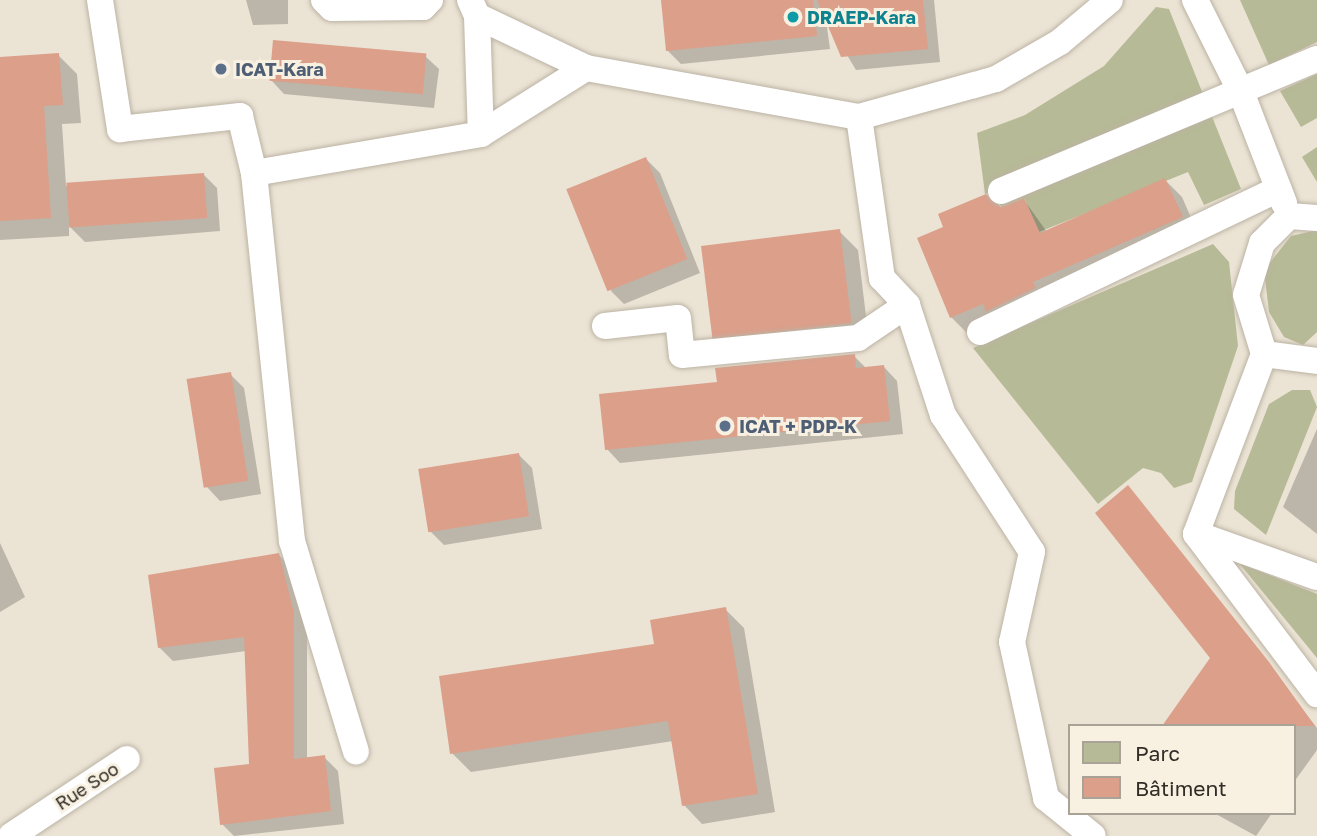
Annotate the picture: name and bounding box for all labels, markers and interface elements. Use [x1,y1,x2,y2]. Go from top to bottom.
place label: DRAEP-Kara [807,6,916,28]
marker: DRAEP-Kara [785,9,801,25]
place label: ICAT-Kara [235,58,324,80]
marker: ICAT-Kara [213,61,229,77]
place label: ICAT + PDP-K [739,415,857,437]
marker: ICAT + PDP-K [717,418,733,434]
legend [1068,724,1296,815]
text: Parc [1135,740,1180,766]
street label: Rue Soo [51,758,123,814]
text: Bâtiment [1135,775,1227,801]

